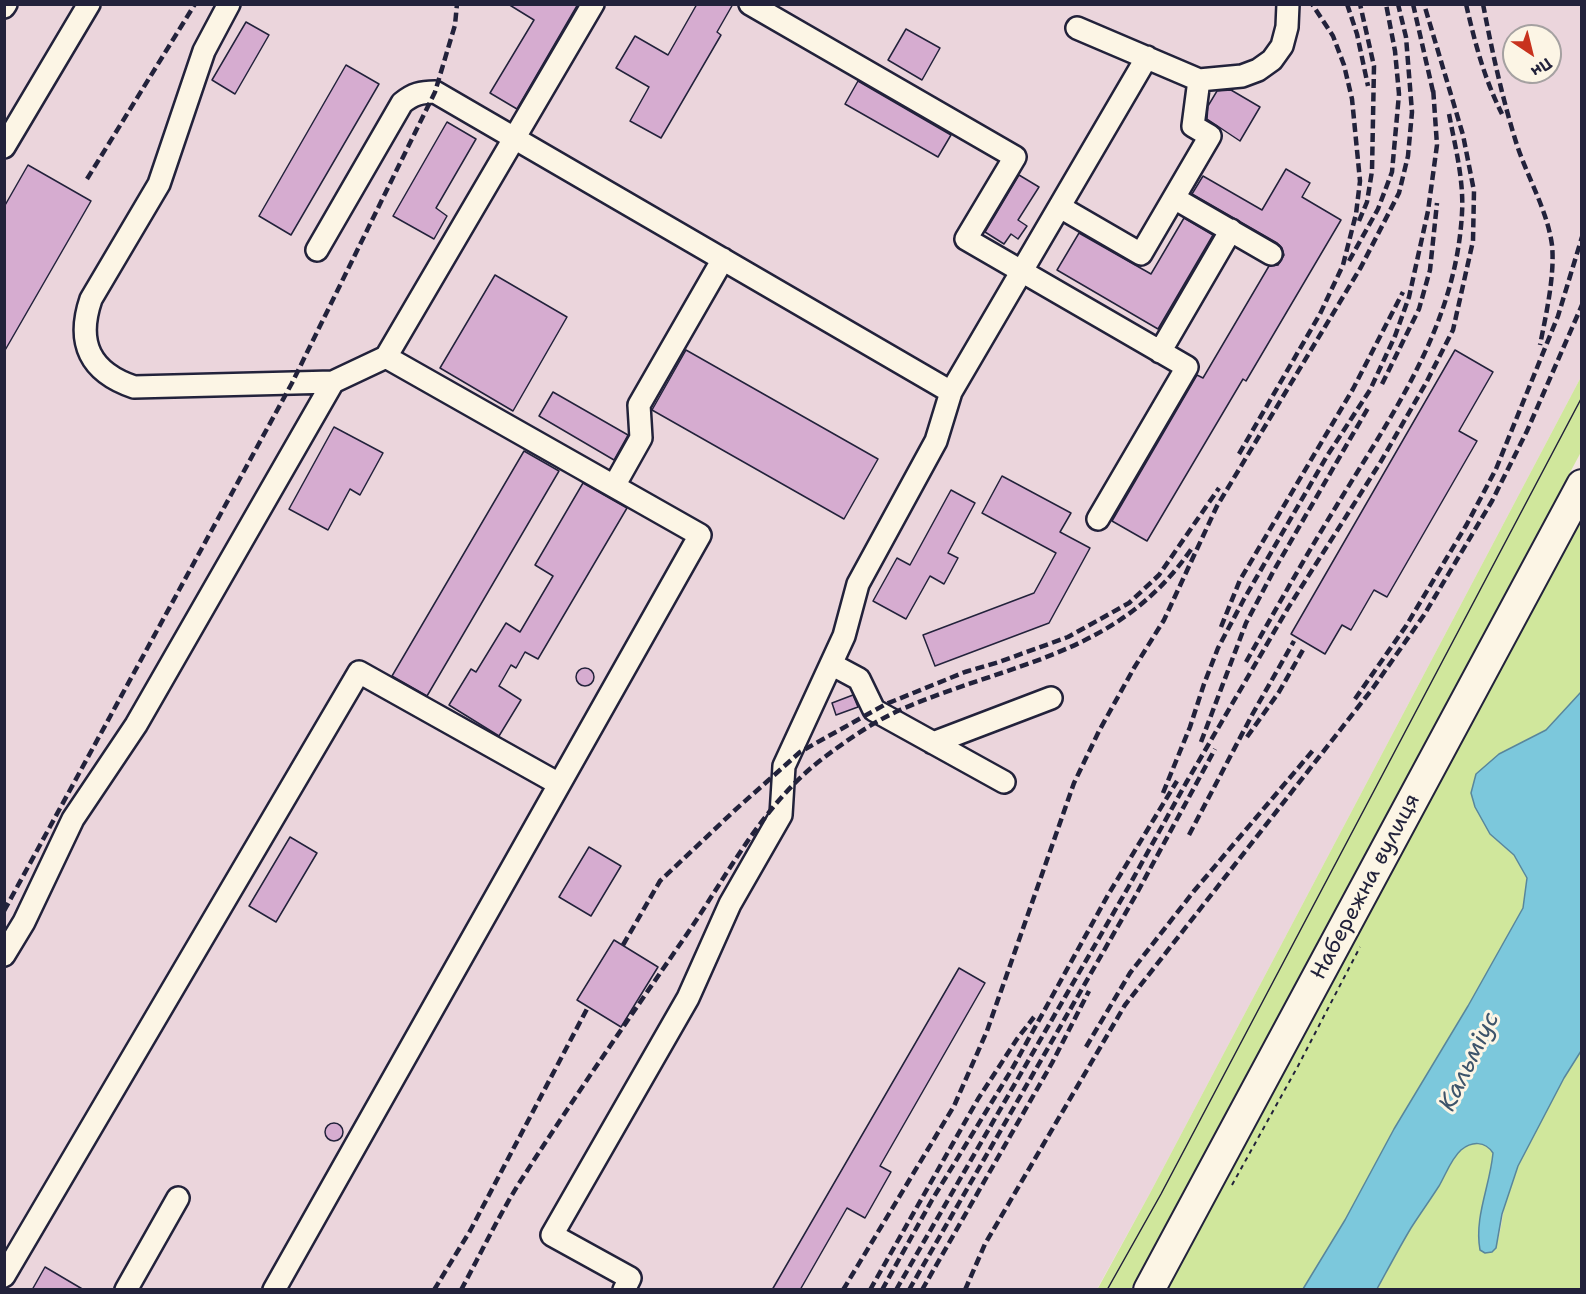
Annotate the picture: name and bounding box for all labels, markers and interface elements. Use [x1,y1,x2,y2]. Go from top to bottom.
north arrow [1502,24,1562,84]
text: Пн [1527,53,1556,82]
street label: Набережна вулиця [1306,789,1426,985]
water label: Кальміус [1434,1008,1506,1116]

